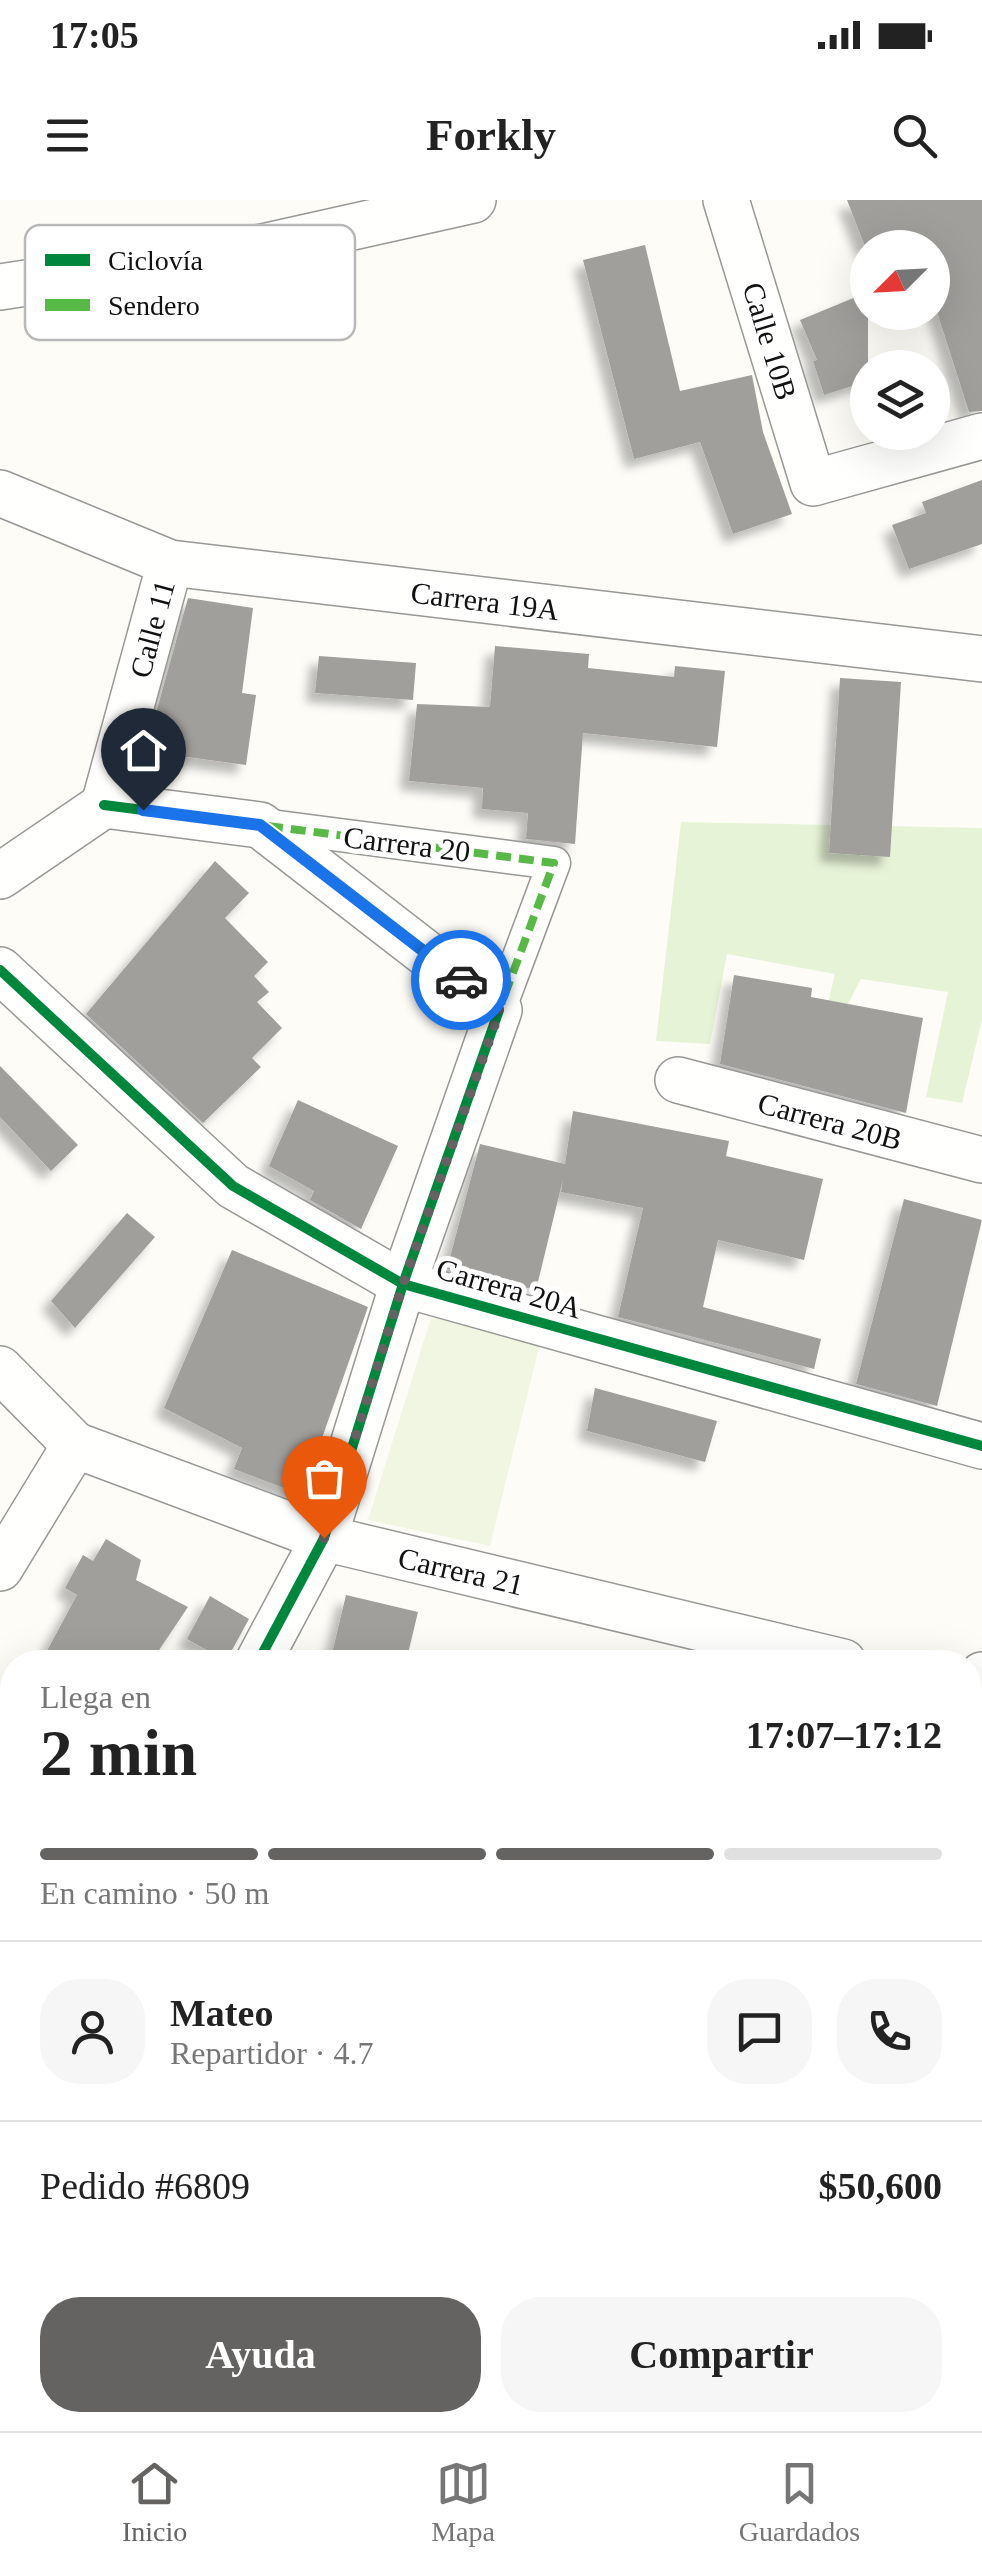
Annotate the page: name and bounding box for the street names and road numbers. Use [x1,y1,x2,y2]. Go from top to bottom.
street label: Calle 10B [737,278,803,404]
street label: Carrera 19A [409,576,561,627]
street label: Calle 11 [123,577,181,681]
street label: Carrera 20 [342,820,472,868]
street label: Carrera 20B [755,1086,905,1156]
street label: Carrera 20A [433,1252,586,1325]
street label: Carrera 21 [395,1541,527,1601]

